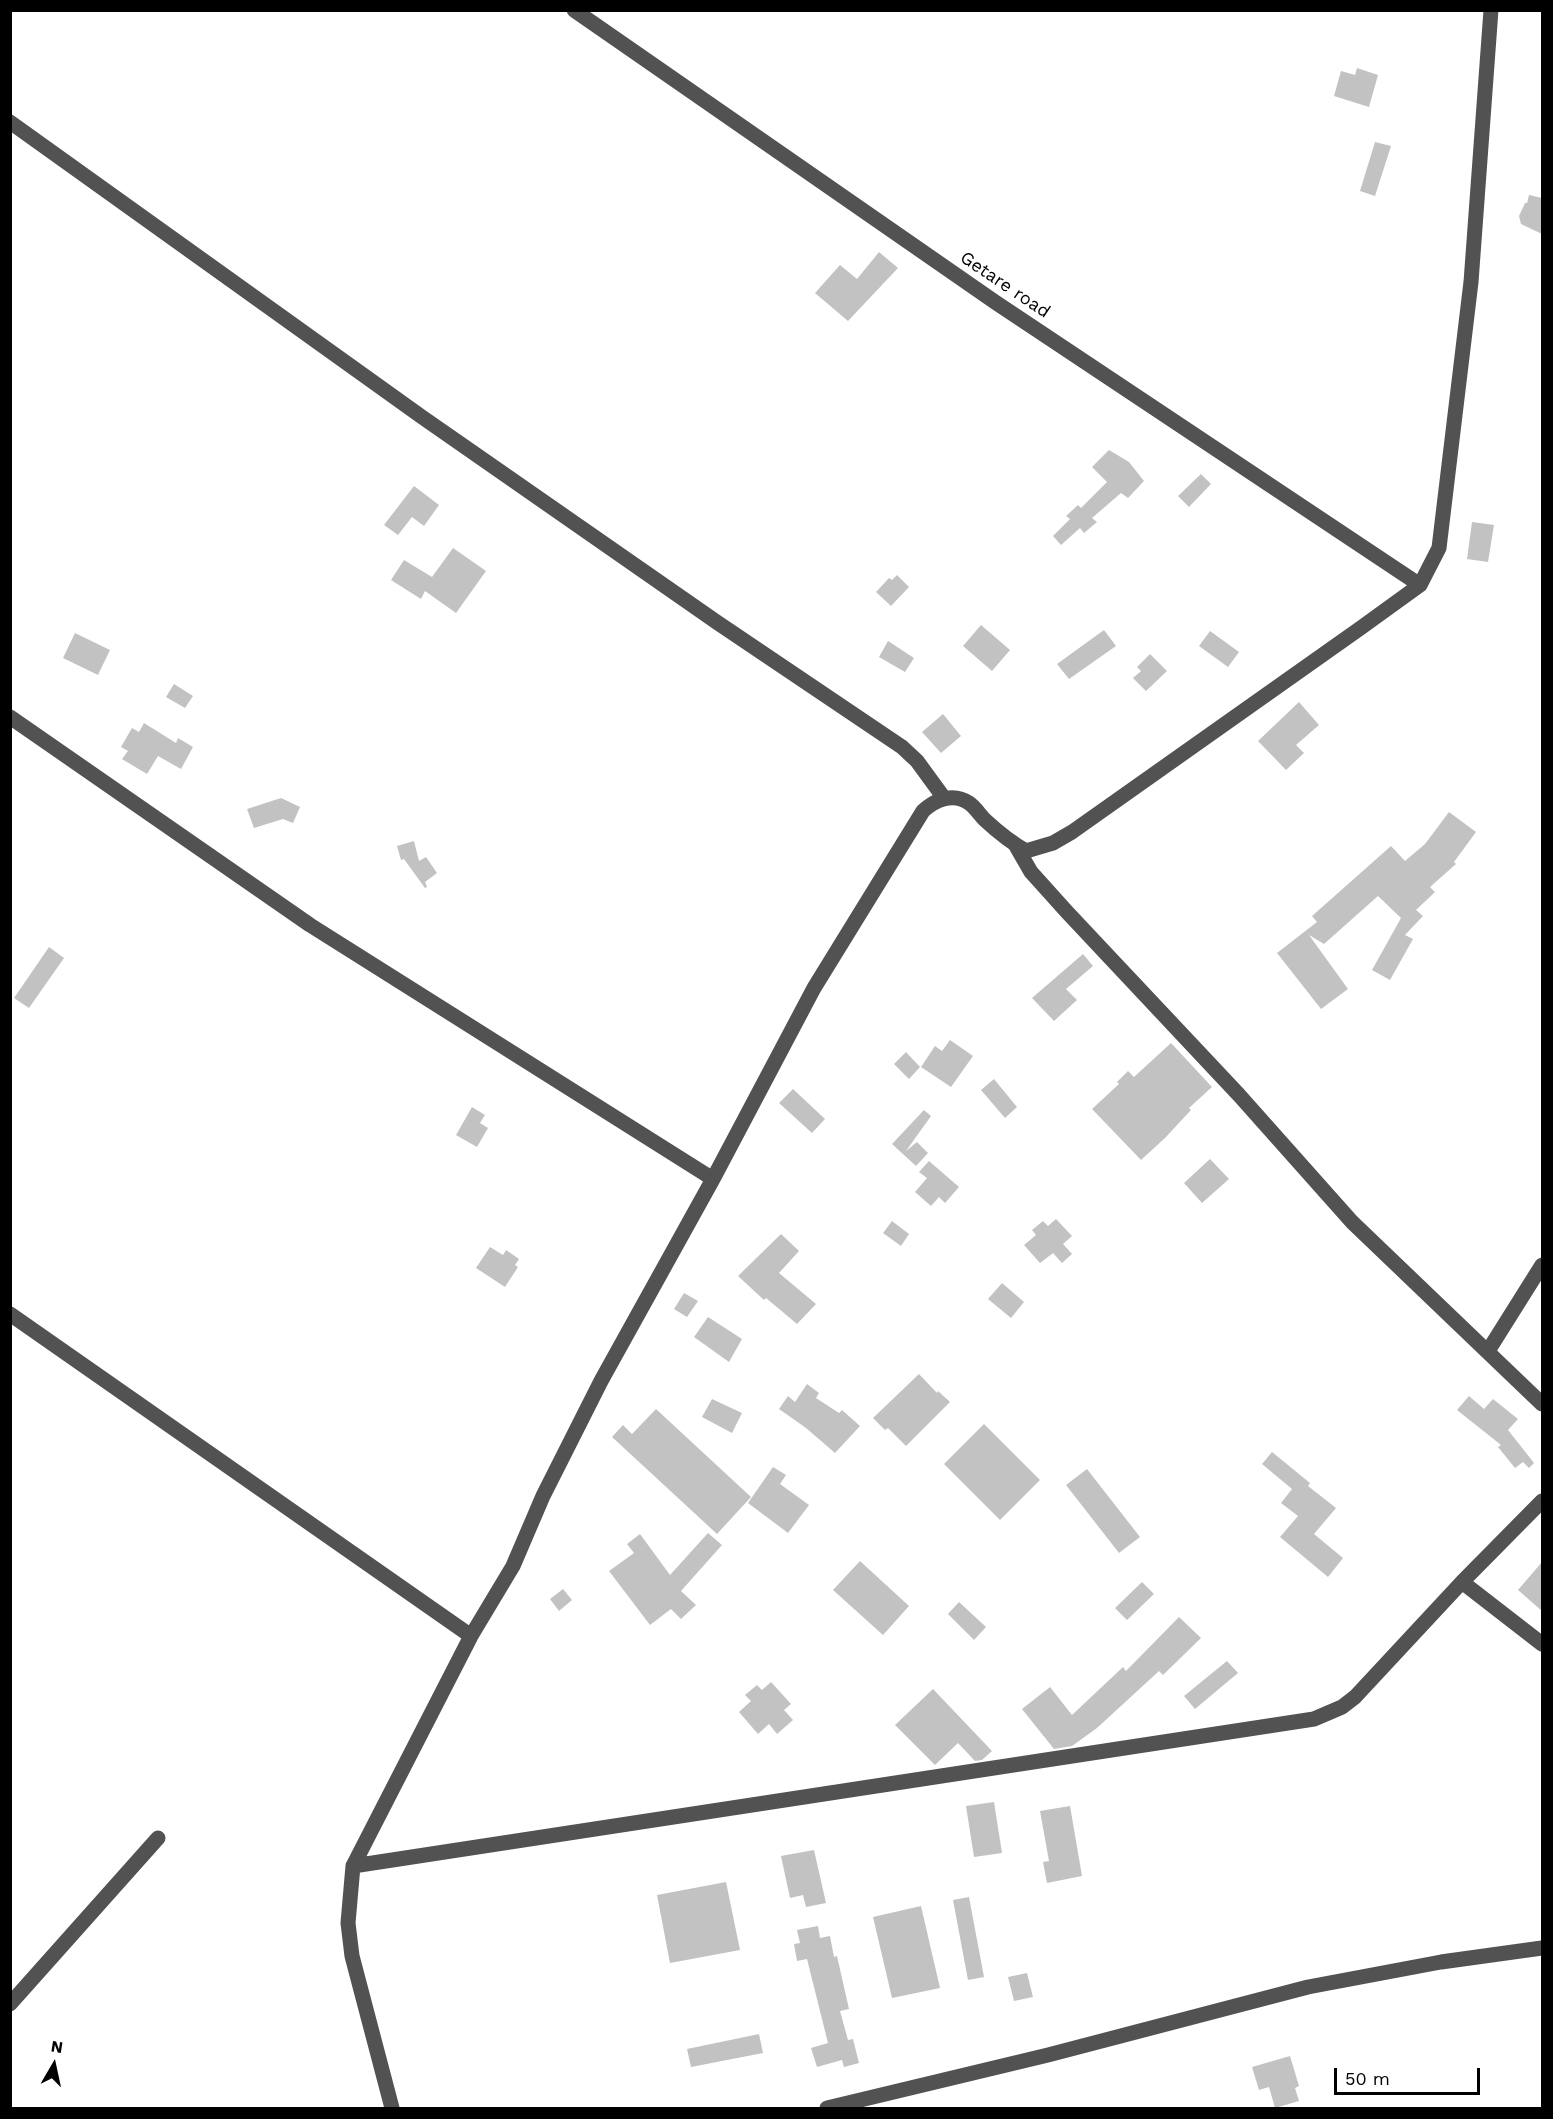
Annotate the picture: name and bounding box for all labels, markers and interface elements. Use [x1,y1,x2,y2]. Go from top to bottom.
street label: Getare road [956,247,1054,323]
north arrow [24,2035,84,2095]
text: N [50,2036,64,2057]
scale bar [1337,2056,1482,2094]
text: 50 m [1345,2068,1390,2089]

